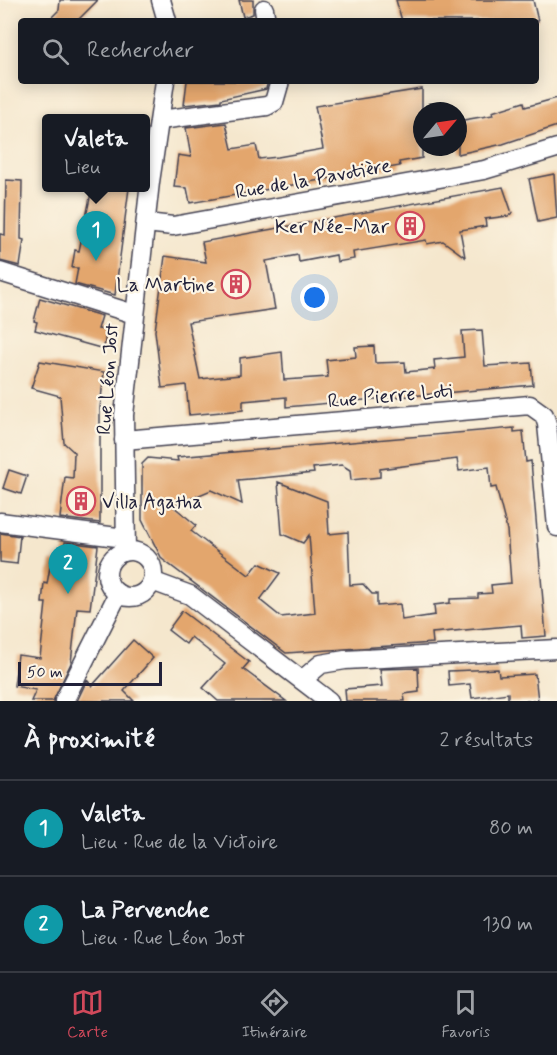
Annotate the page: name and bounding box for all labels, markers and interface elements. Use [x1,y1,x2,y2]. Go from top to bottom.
search box [18,18,539,84]
icon: search [39,35,72,68]
text: Rechercher [87,37,194,65]
north arrow [413,102,467,156]
popup [42,114,150,192]
text: Valeta [64,126,128,154]
street label: Rue de la Pavotière [233,152,393,206]
text: Lieu [64,154,101,181]
building icon: Ker Née-Mar [394,210,426,242]
pin: 1 [76,212,116,261]
place label: Ker Née-Mar [275,214,390,241]
building icon: La Martine [220,268,252,300]
place label: La Martine [116,272,215,299]
your location [300,283,329,312]
street label: Rue Léon Jost [91,322,126,436]
street label: Rue Pierre Loti [327,378,454,415]
building icon: Villa Agatha [65,485,97,517]
place label: Villa Agatha [102,489,203,516]
pin: 2 [48,544,88,594]
scale bar [18,659,162,686]
text: 50 m [27,662,63,683]
text: À proximité [24,723,155,757]
text: 2 résultats [440,727,533,754]
text: Valeta [81,801,145,829]
text: 1 [39,815,48,842]
text: 80 m [489,815,533,842]
text: Lieu · Rue de la Victoire [81,829,278,856]
text: La Pervenche [81,897,210,925]
text: 2 [39,911,48,938]
text: 130 m [482,911,533,938]
text: Lieu · Rue Léon Jost [81,925,245,952]
tab: Carte [67,986,108,1043]
tab: Itinéraire [242,986,308,1043]
tab: Favoris [441,986,490,1043]

